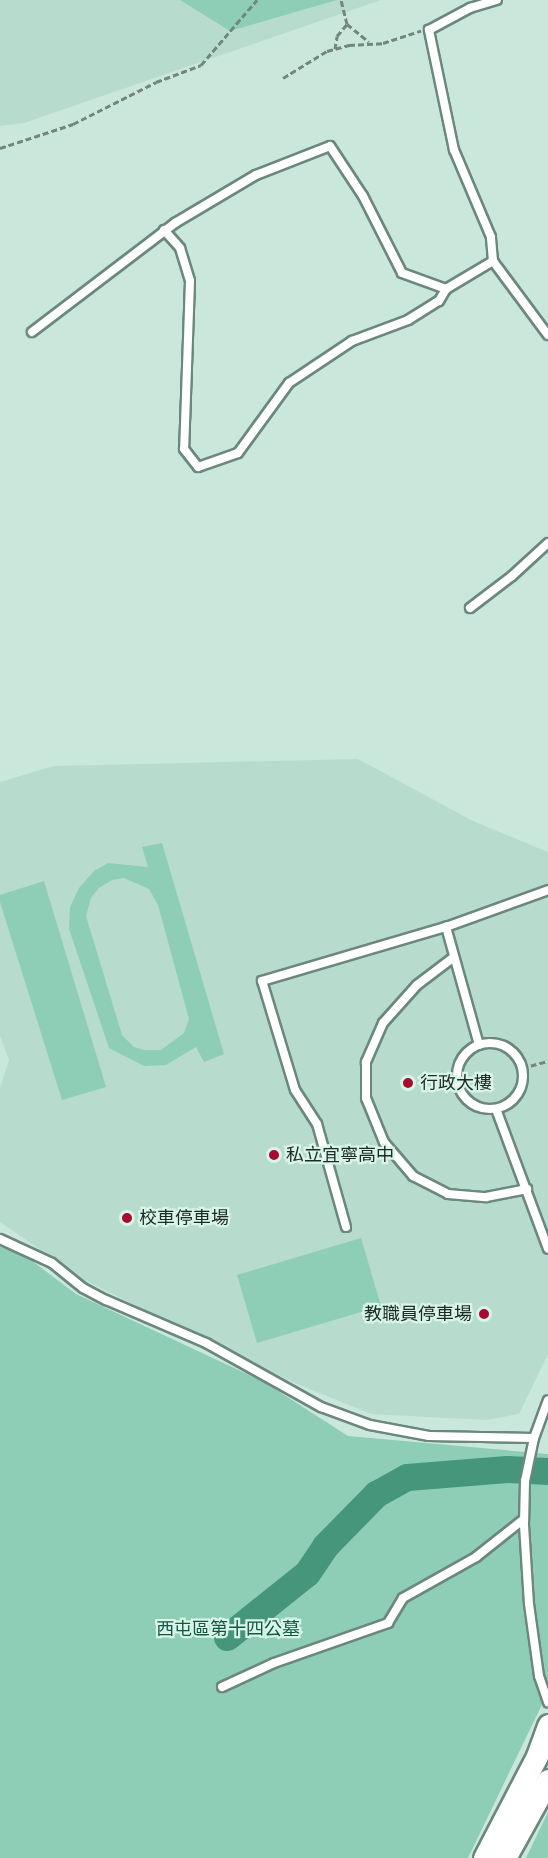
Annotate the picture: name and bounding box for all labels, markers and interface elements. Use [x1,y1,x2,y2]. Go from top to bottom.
place label: 行政大樓 [420,1072,492,1094]
marker: 行政大樓 [401,1076,415,1090]
place label: 私立宜寧高中 [286,1144,394,1166]
marker: 私立宜寧高中 [267,1148,281,1162]
place label: 校車停車場 [139,1207,229,1229]
marker: 校車停車場 [120,1211,134,1225]
place label: 教職員停車場 [364,1303,472,1325]
marker: 教職員停車場 [477,1307,491,1321]
park label: 西屯區第十四公墓 [156,1618,300,1640]

